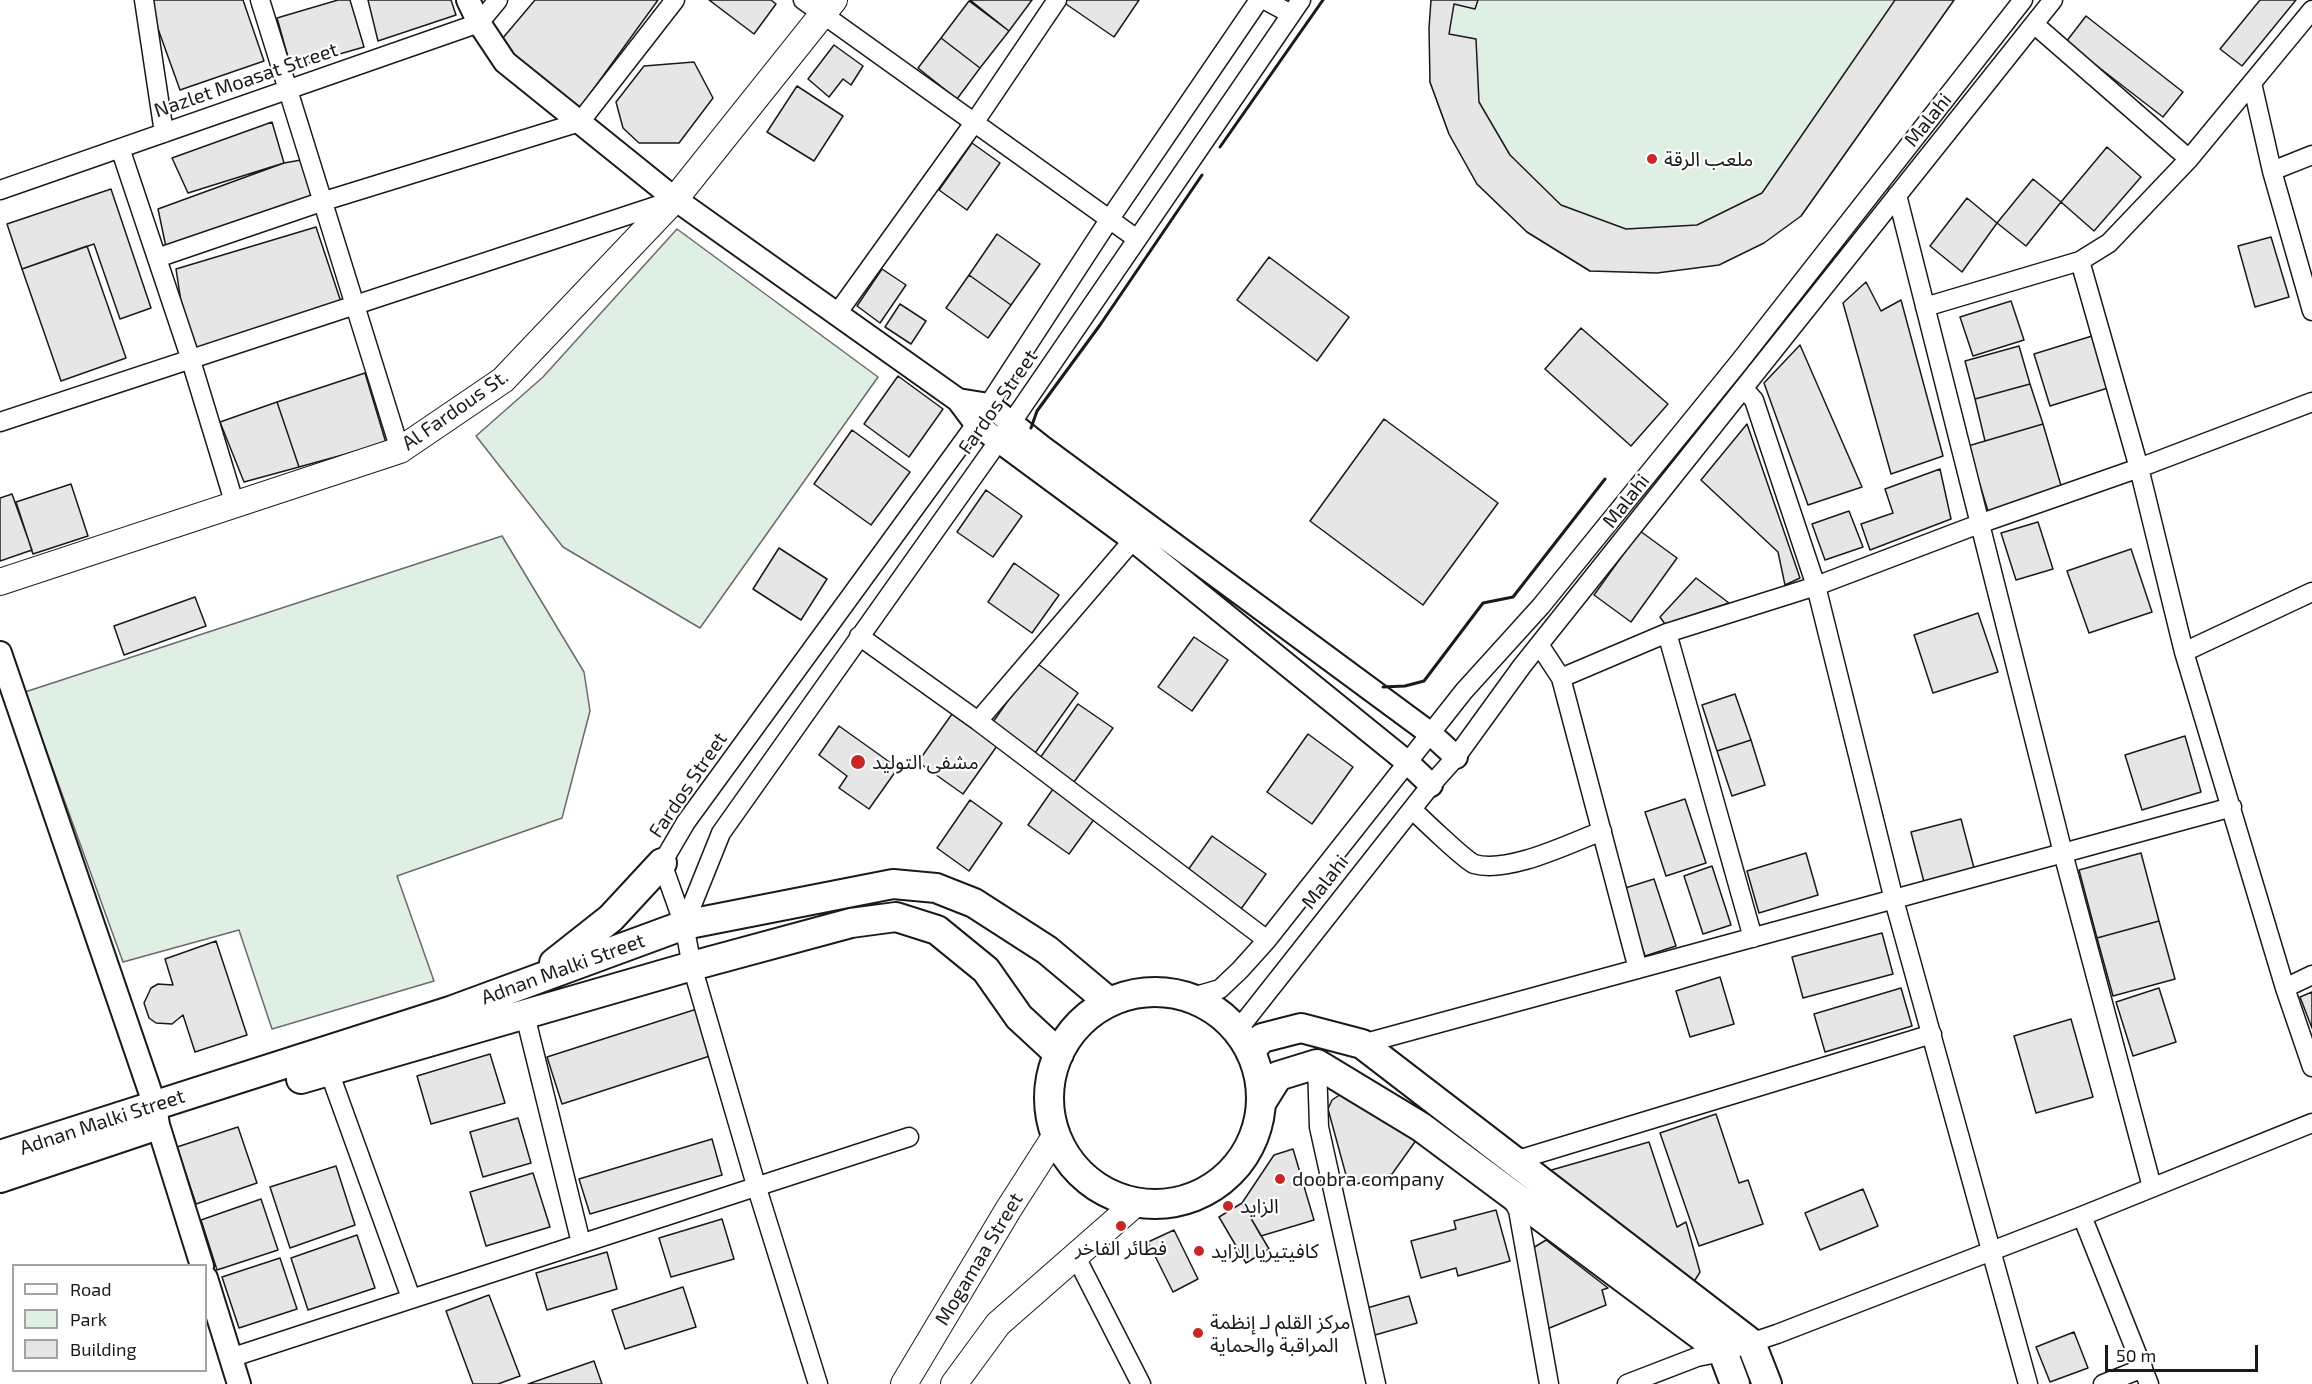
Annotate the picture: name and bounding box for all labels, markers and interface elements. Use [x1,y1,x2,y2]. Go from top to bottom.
street label: Nazlet Moasat Street [151,37,341,123]
street label: Malahi [1899,88,1957,152]
place label: ملعب الرقة [1664,147,1753,171]
marker: ملعب الرقة [1645,152,1659,166]
street label: Fardos Street [953,345,1043,459]
street label: Al Fardous St. [397,365,513,455]
street label: Malahi [1597,469,1655,533]
street label: Fardos Street [644,728,732,842]
place label: مشفى التوليد [872,750,979,774]
marker: مشفى التوليد [849,753,867,771]
street label: Malahi [1296,850,1354,914]
street label: Adnan Malki Street [478,928,648,1010]
street label: Adnan Malki Street [16,1084,188,1160]
place label: doobra company [1292,1167,1444,1191]
marker: doobra company [1273,1172,1287,1186]
street label: Mogamaa Street [930,1188,1028,1330]
place label: الزايد [1240,1194,1279,1218]
marker: الزايد [1221,1199,1235,1213]
marker: فطائر الفاخر [1114,1219,1128,1233]
place label: فطائر الفاخر [1075,1236,1167,1260]
place label: كافيتيريا الزايد [1211,1239,1319,1263]
marker: كافيتيريا الزايد [1192,1244,1206,1258]
legend [12,1264,207,1372]
text: Road [70,1278,111,1300]
text: Park [70,1308,107,1330]
place label: مركز القلم لـ إنظمة المراقبة والحماية [1210,1310,1350,1357]
marker: مركز القلم لـ إنظمة المراقبة والحماية [1191,1326,1205,1340]
scale bar [2108,1333,2261,1371]
text: Building [70,1338,137,1360]
text: 50 m [2116,1344,2156,1366]

